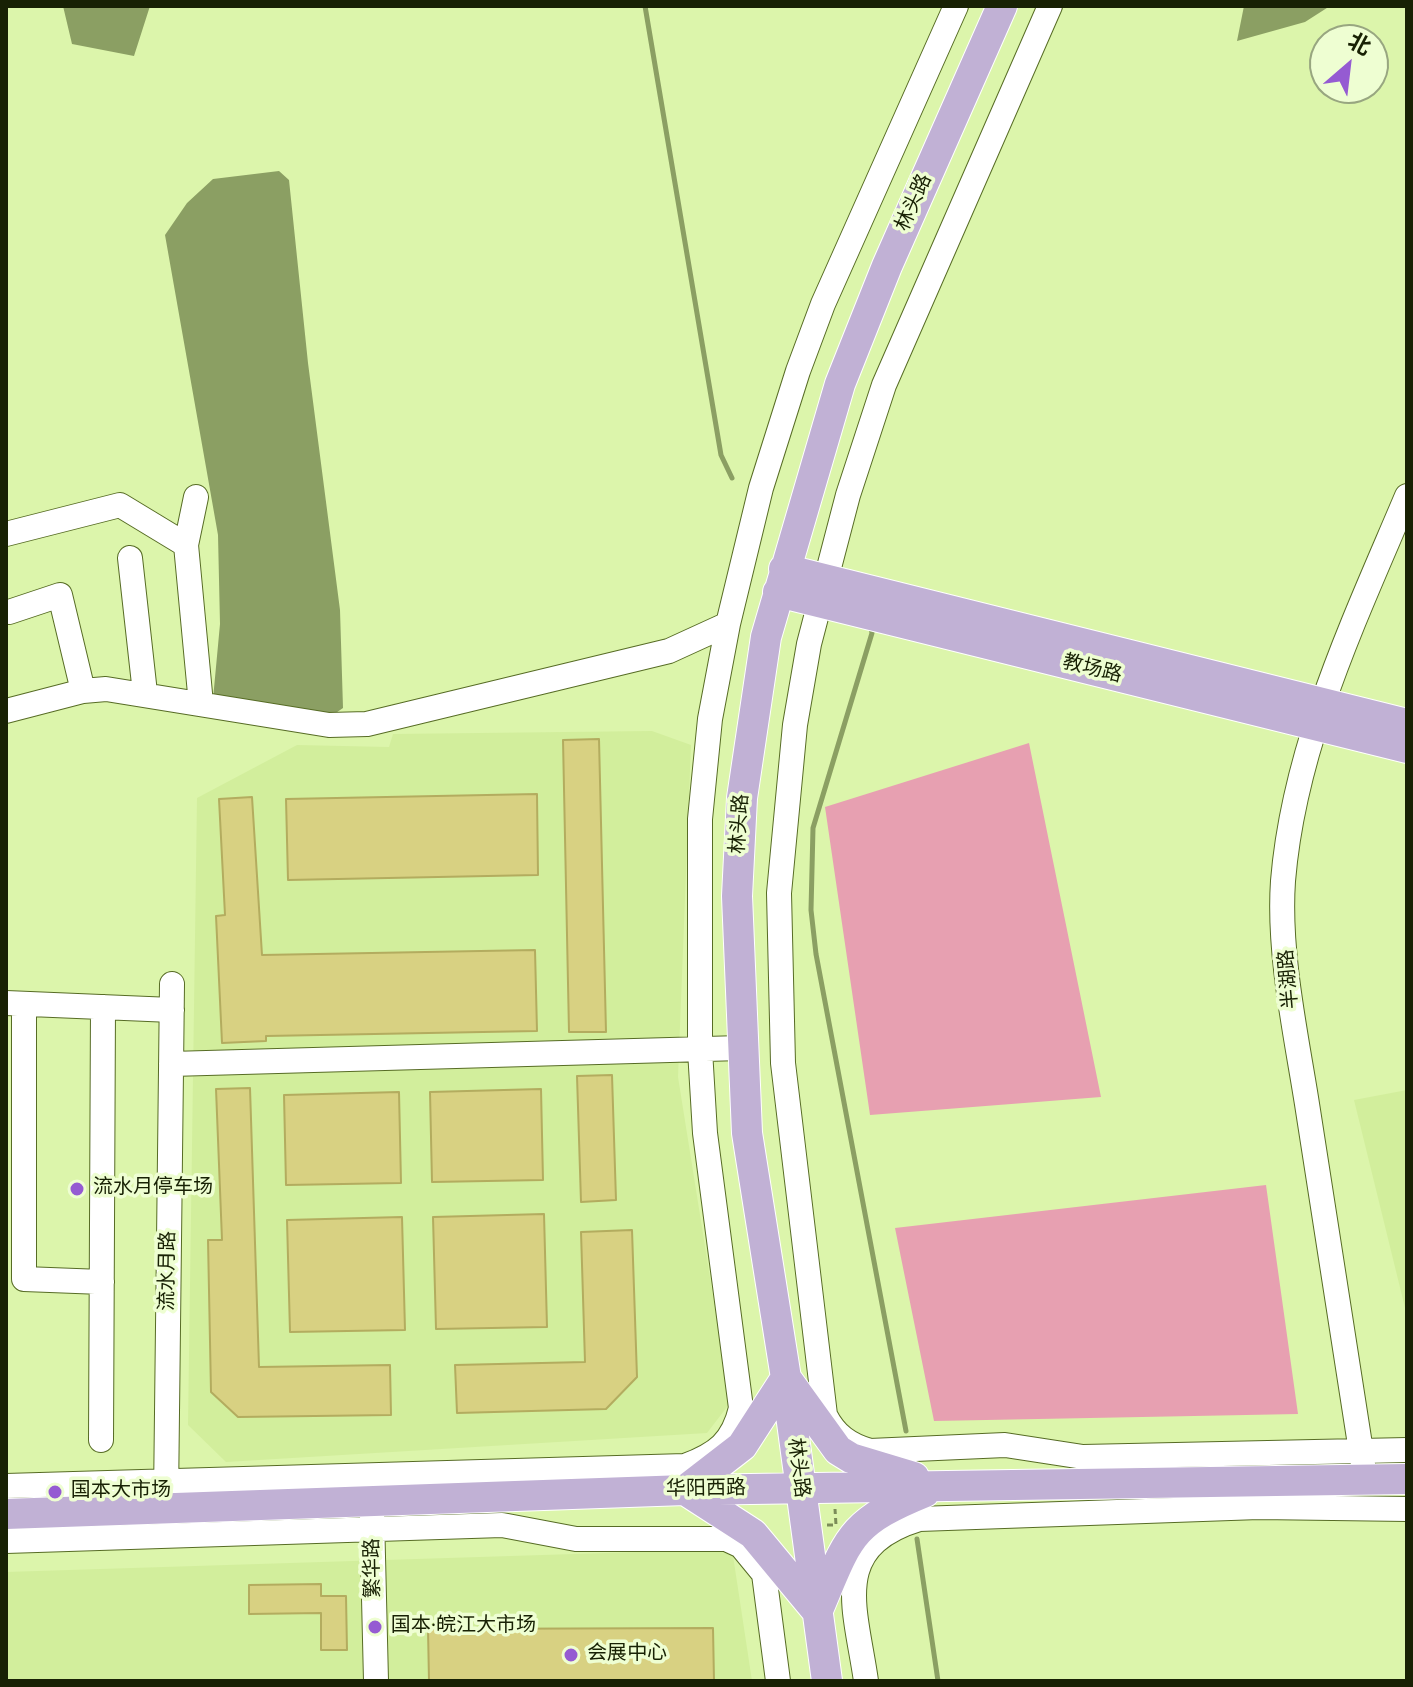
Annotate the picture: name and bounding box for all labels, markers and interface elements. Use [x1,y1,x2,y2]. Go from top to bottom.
north arrow [1309,24,1389,104]
text: 北 [1342,25,1377,64]
street label: 林头路 [892,171,938,235]
street label: 教场路 [1060,651,1124,689]
street label: 林头路 [727,793,755,855]
street label: 半湖路 [1275,948,1305,1010]
place label: 流水月停车场 [93,1177,213,1201]
marker: 流水月停车场 [68,1180,86,1198]
street label: 流水月路 [156,1231,182,1311]
street label: 林头路 [781,1437,813,1499]
street label: 华阳西路 [666,1477,746,1503]
place label: 国本大市场 [71,1480,171,1504]
marker: 国本大市场 [46,1483,64,1501]
street label: 繁华路 [361,1538,387,1598]
place label: 国本·皖江大市场 [391,1615,536,1639]
marker: 国本·皖江大市场 [366,1618,384,1636]
place label: 会展中心 [587,1643,667,1667]
marker: 会展中心 [562,1646,580,1664]

